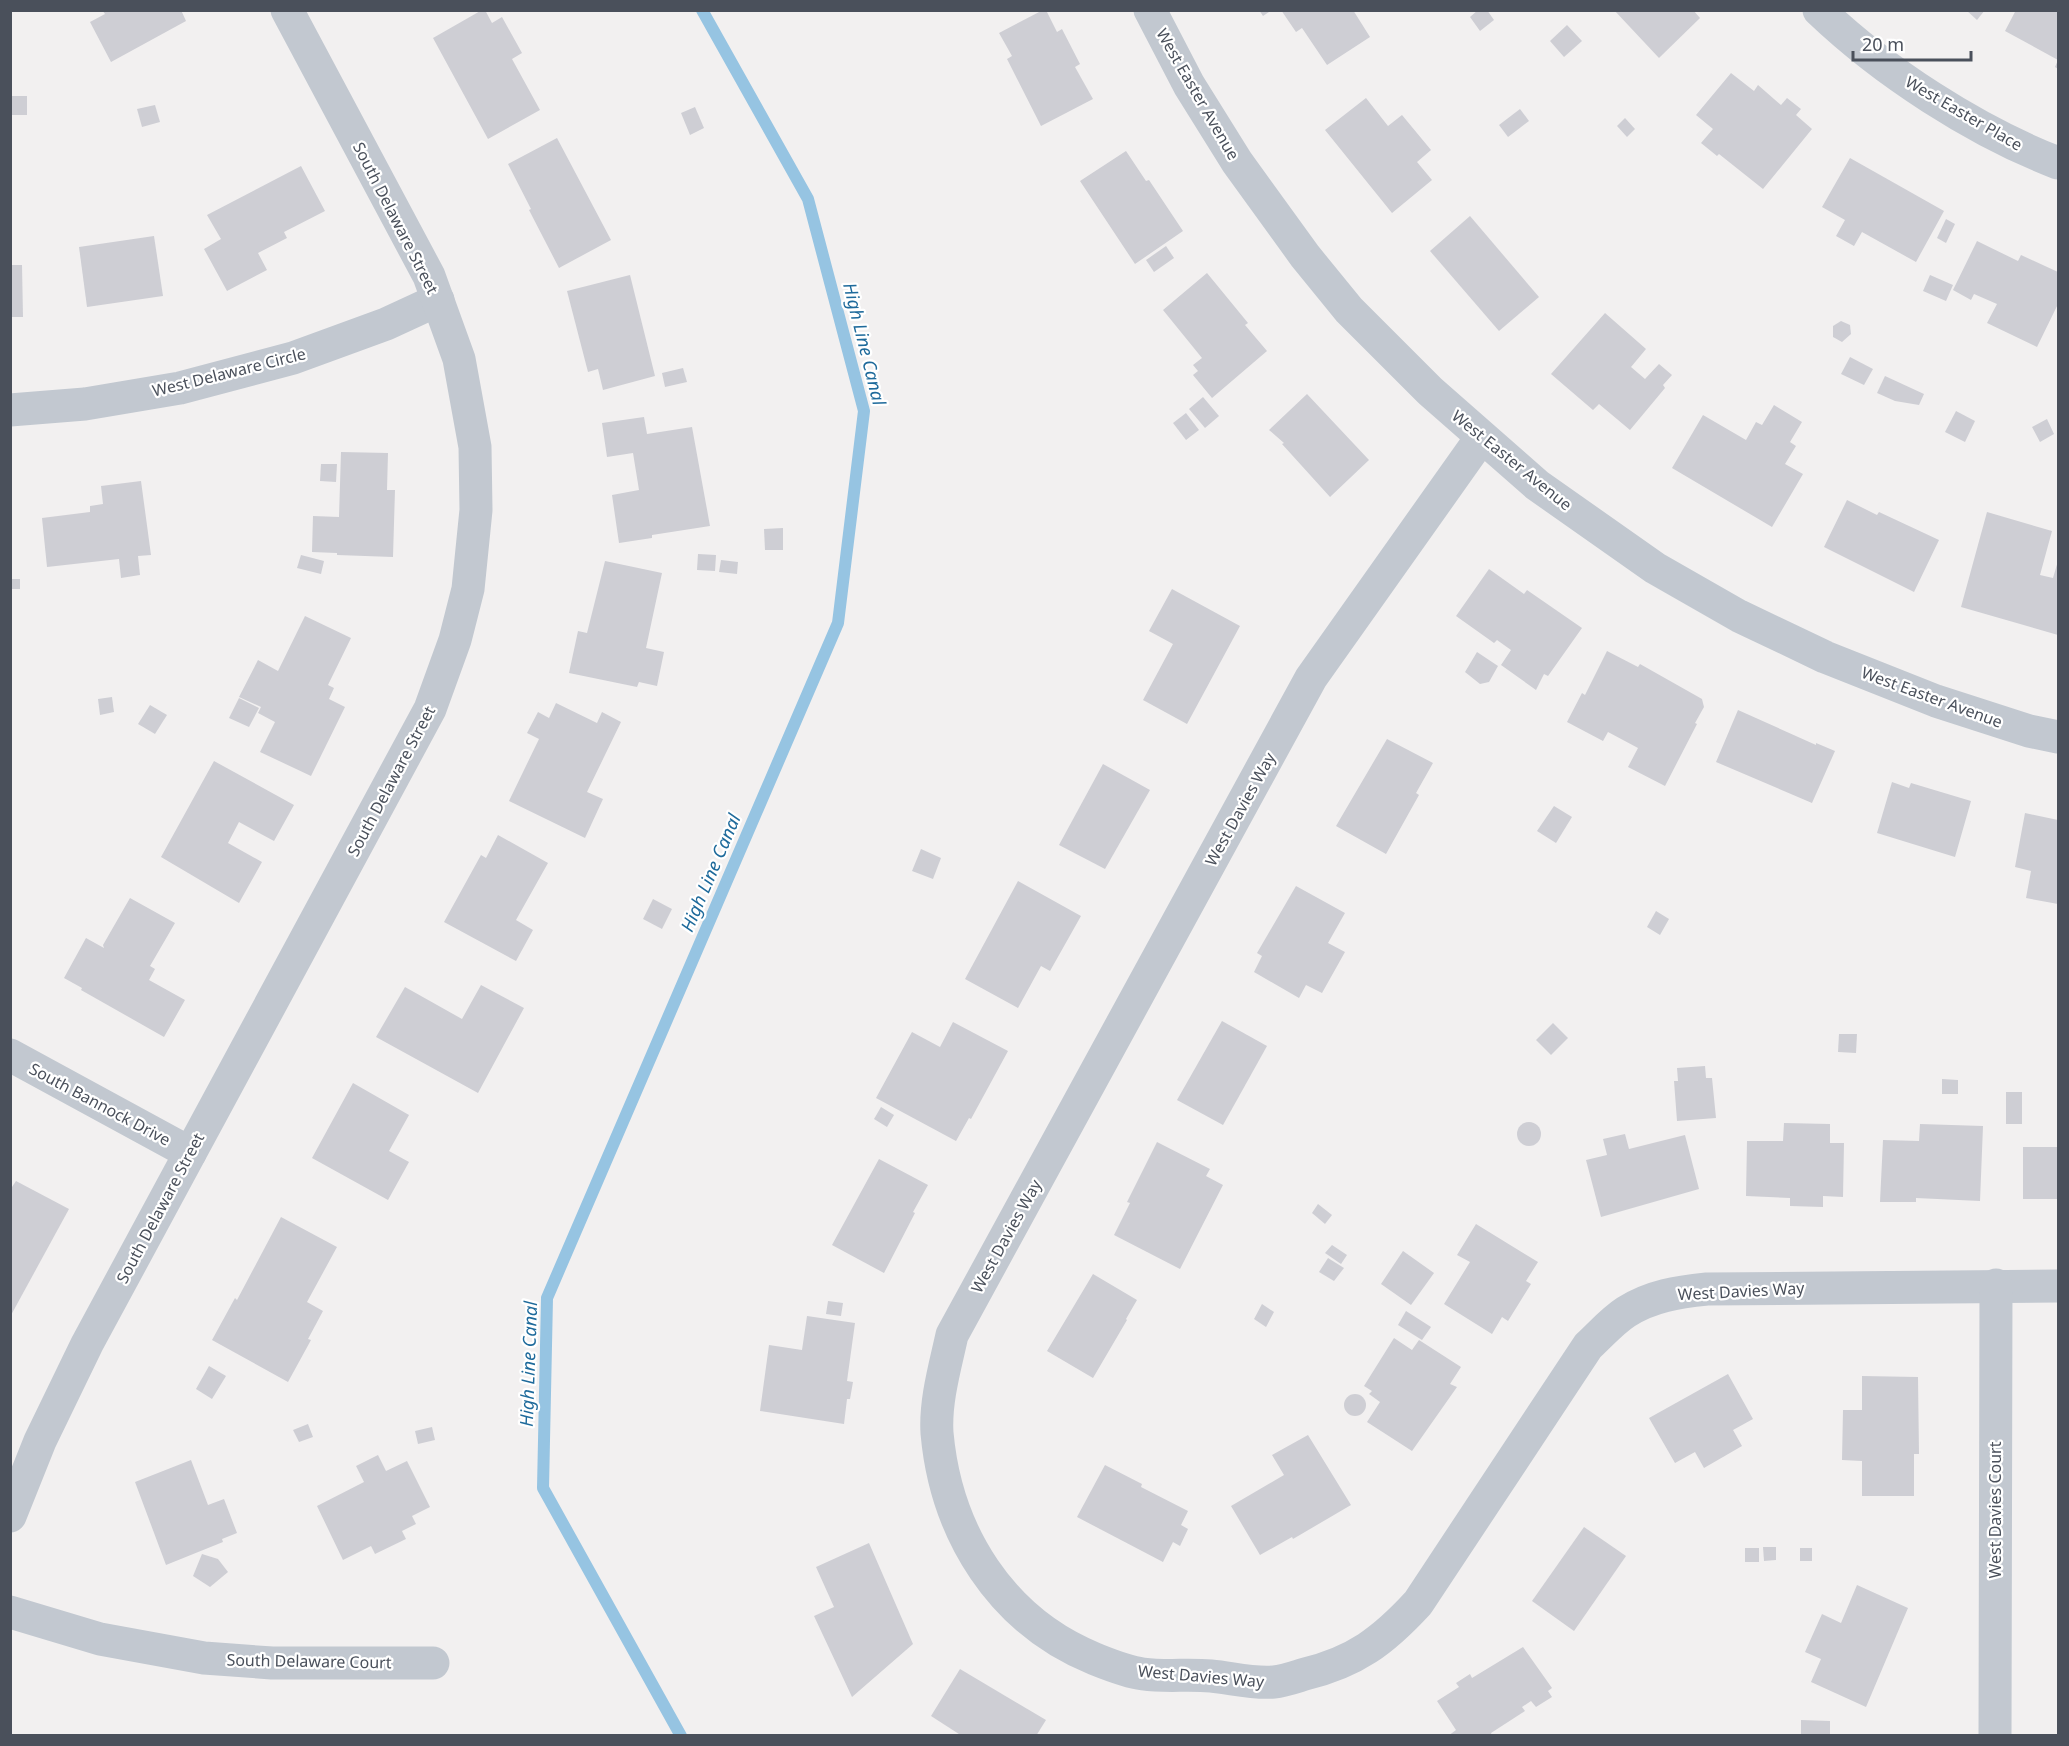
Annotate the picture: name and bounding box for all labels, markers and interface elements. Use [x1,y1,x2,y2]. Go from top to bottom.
street label: West Easter Avenue [1151,24,1245,164]
scale bar [1853,24,1972,62]
text: 20 m [1862,32,1904,56]
street label: West Easter Place [1901,71,2027,155]
street label: South Delaware Street [348,138,444,298]
water label: High Line Canal [838,280,892,408]
street label: West Delaware Circle [150,342,308,402]
street label: West Easter Avenue [1447,405,1577,515]
street label: West Easter Avenue [1858,661,2006,733]
street label: South Delaware Street [342,702,440,860]
street label: West Davies Way [1200,748,1281,870]
water label: High Line Canal [674,810,746,935]
street label: South Bannock Drive [26,1057,174,1151]
street label: South Delaware Street [111,1129,209,1287]
street label: West Davies Way [966,1175,1047,1297]
street label: West Davies Way [1677,1277,1806,1305]
water label: High Line Canal [514,1300,542,1427]
street label: West Davies Court [1984,1441,2006,1579]
street label: South Delaware Court [226,1649,392,1673]
street label: West Davies Way [1137,1660,1266,1693]

